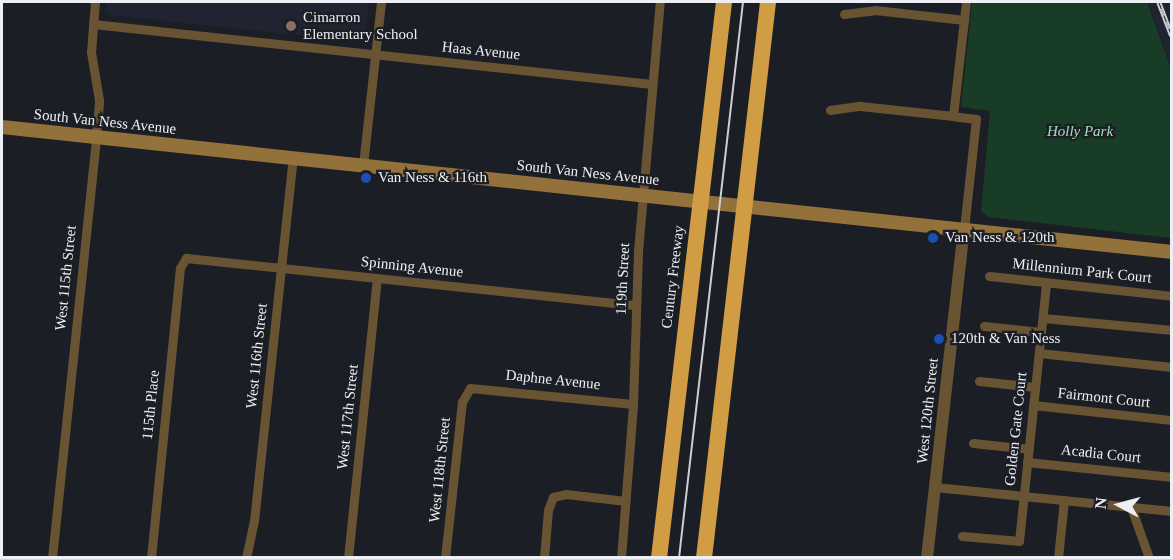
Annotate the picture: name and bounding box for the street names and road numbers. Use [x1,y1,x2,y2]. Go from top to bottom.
street label: Haas Avenue [441,38,521,64]
street label: South Van Ness Avenue [32,106,178,138]
street label: South Van Ness Avenue [515,157,661,189]
street label: West 115th Street [52,224,80,332]
street label: Century Freeway [658,224,688,330]
street label: 119th Street [612,242,634,316]
street label: Spinning Avenue [360,253,464,281]
street label: Millennium Park Court [1011,255,1153,287]
street label: West 116th Street [243,302,271,410]
street label: West 120th Street [913,357,943,465]
street label: West 117th Street [334,363,362,471]
street label: Daphne Avenue [504,366,602,394]
street label: 115th Place [138,369,164,441]
street label: Golden Gate Court [1001,371,1031,487]
street label: Fairmont Court [1057,384,1151,412]
street label: West 118th Street [426,416,454,524]
street label: Acadia Court [1060,441,1142,467]

